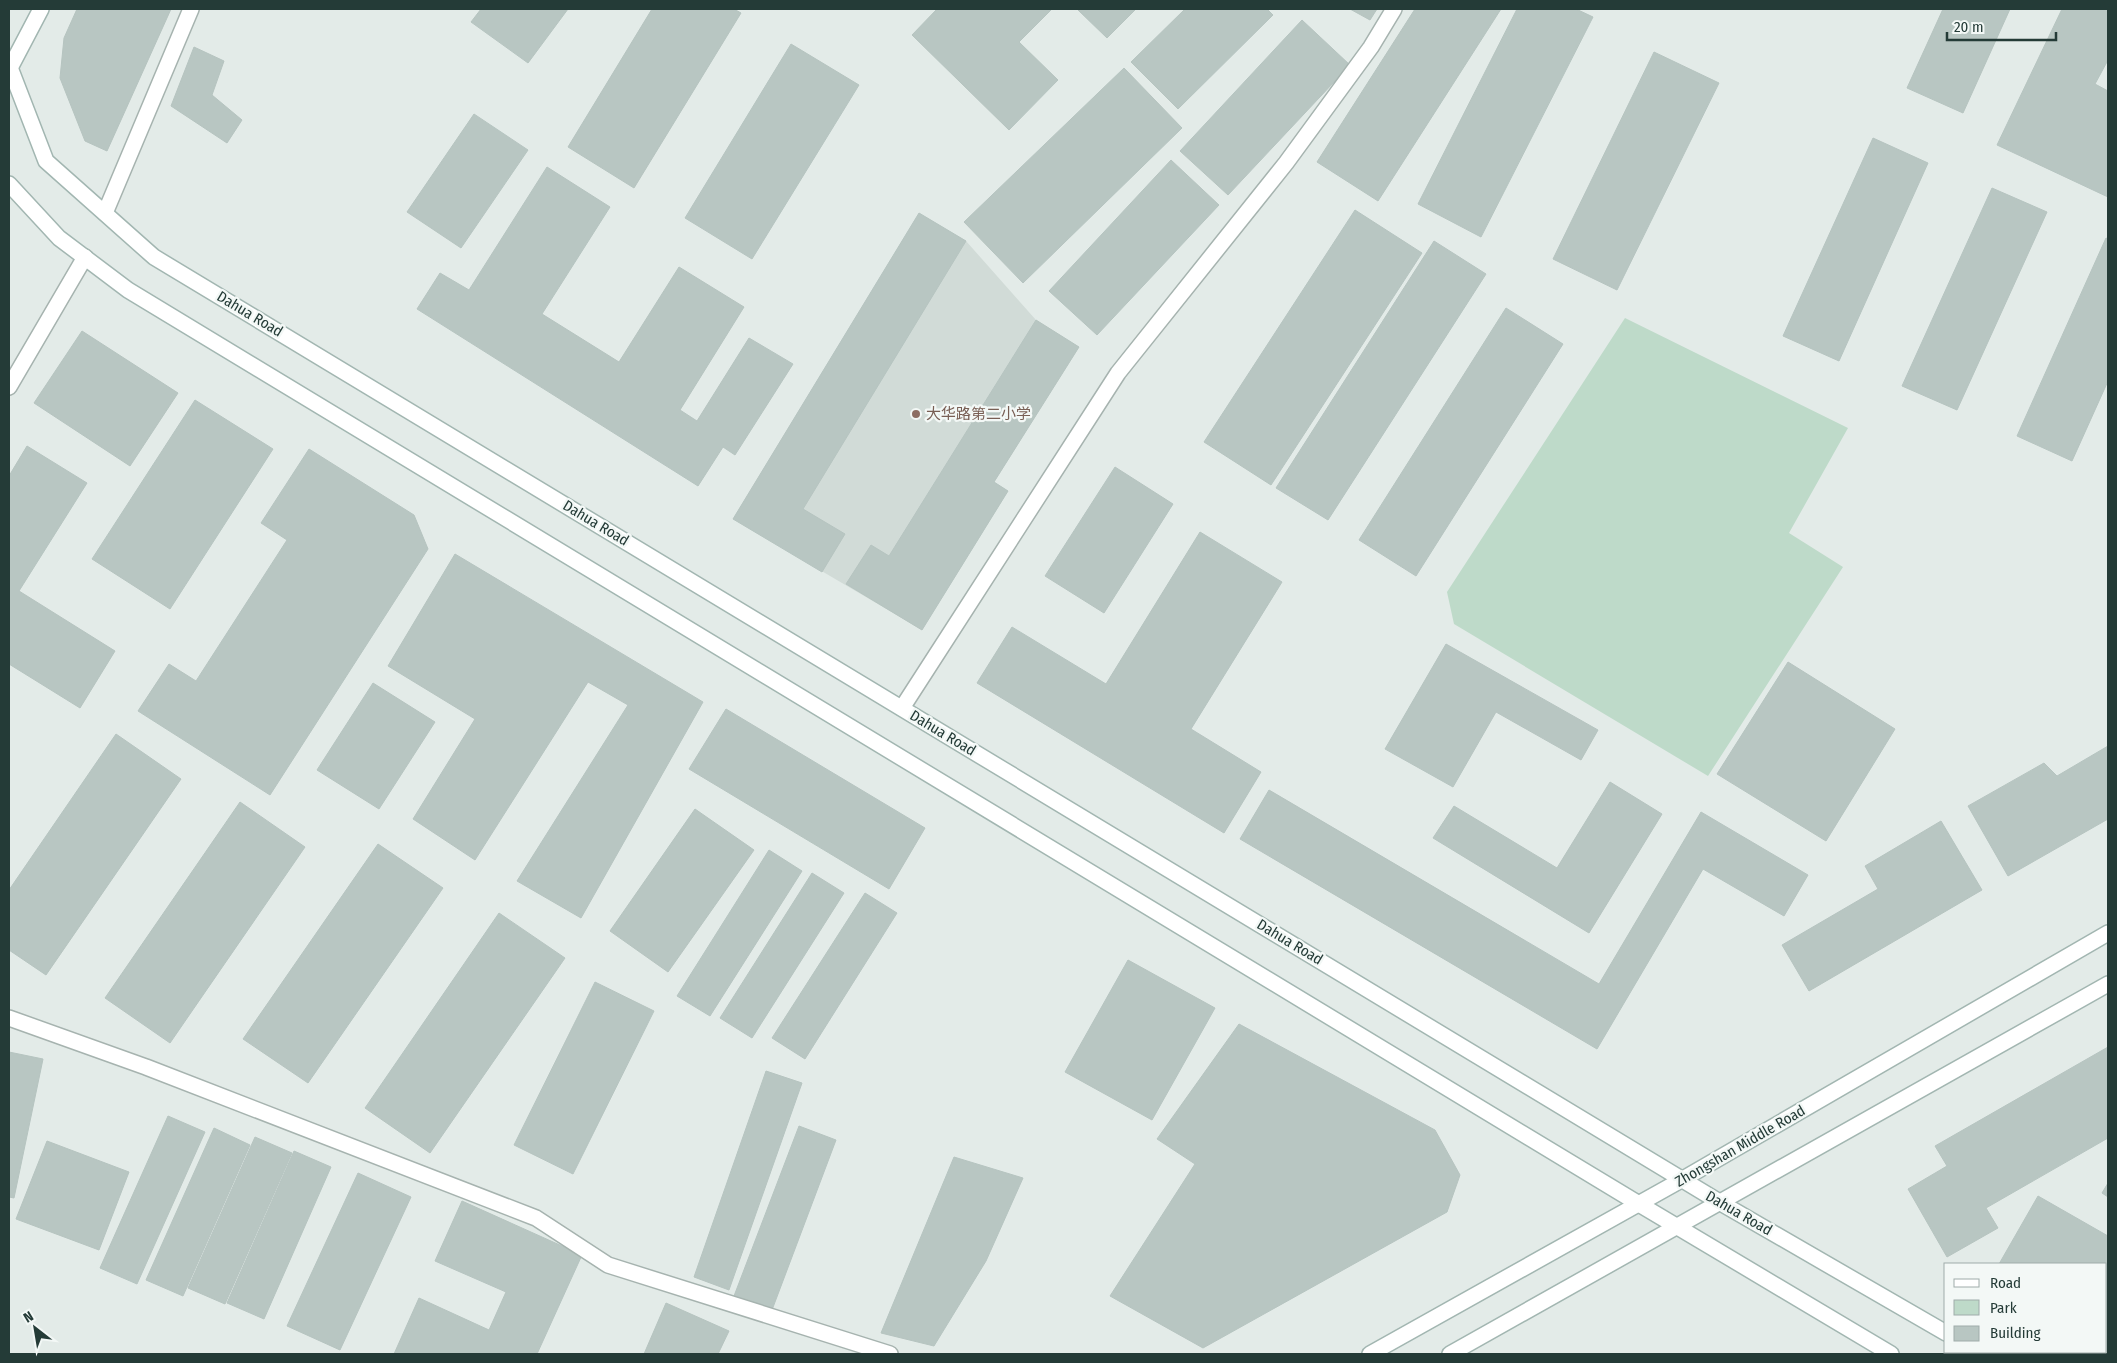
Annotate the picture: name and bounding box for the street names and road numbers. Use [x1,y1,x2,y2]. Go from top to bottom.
street label: Dahua Road [214,287,286,341]
street label: Dahua Road [560,496,632,550]
street label: Dahua Road [907,706,979,760]
street label: Dahua Road [1254,915,1326,969]
street label: Zhongshan Middle Road [1672,1101,1808,1191]
street label: Dahua Road [1703,1187,1775,1239]

